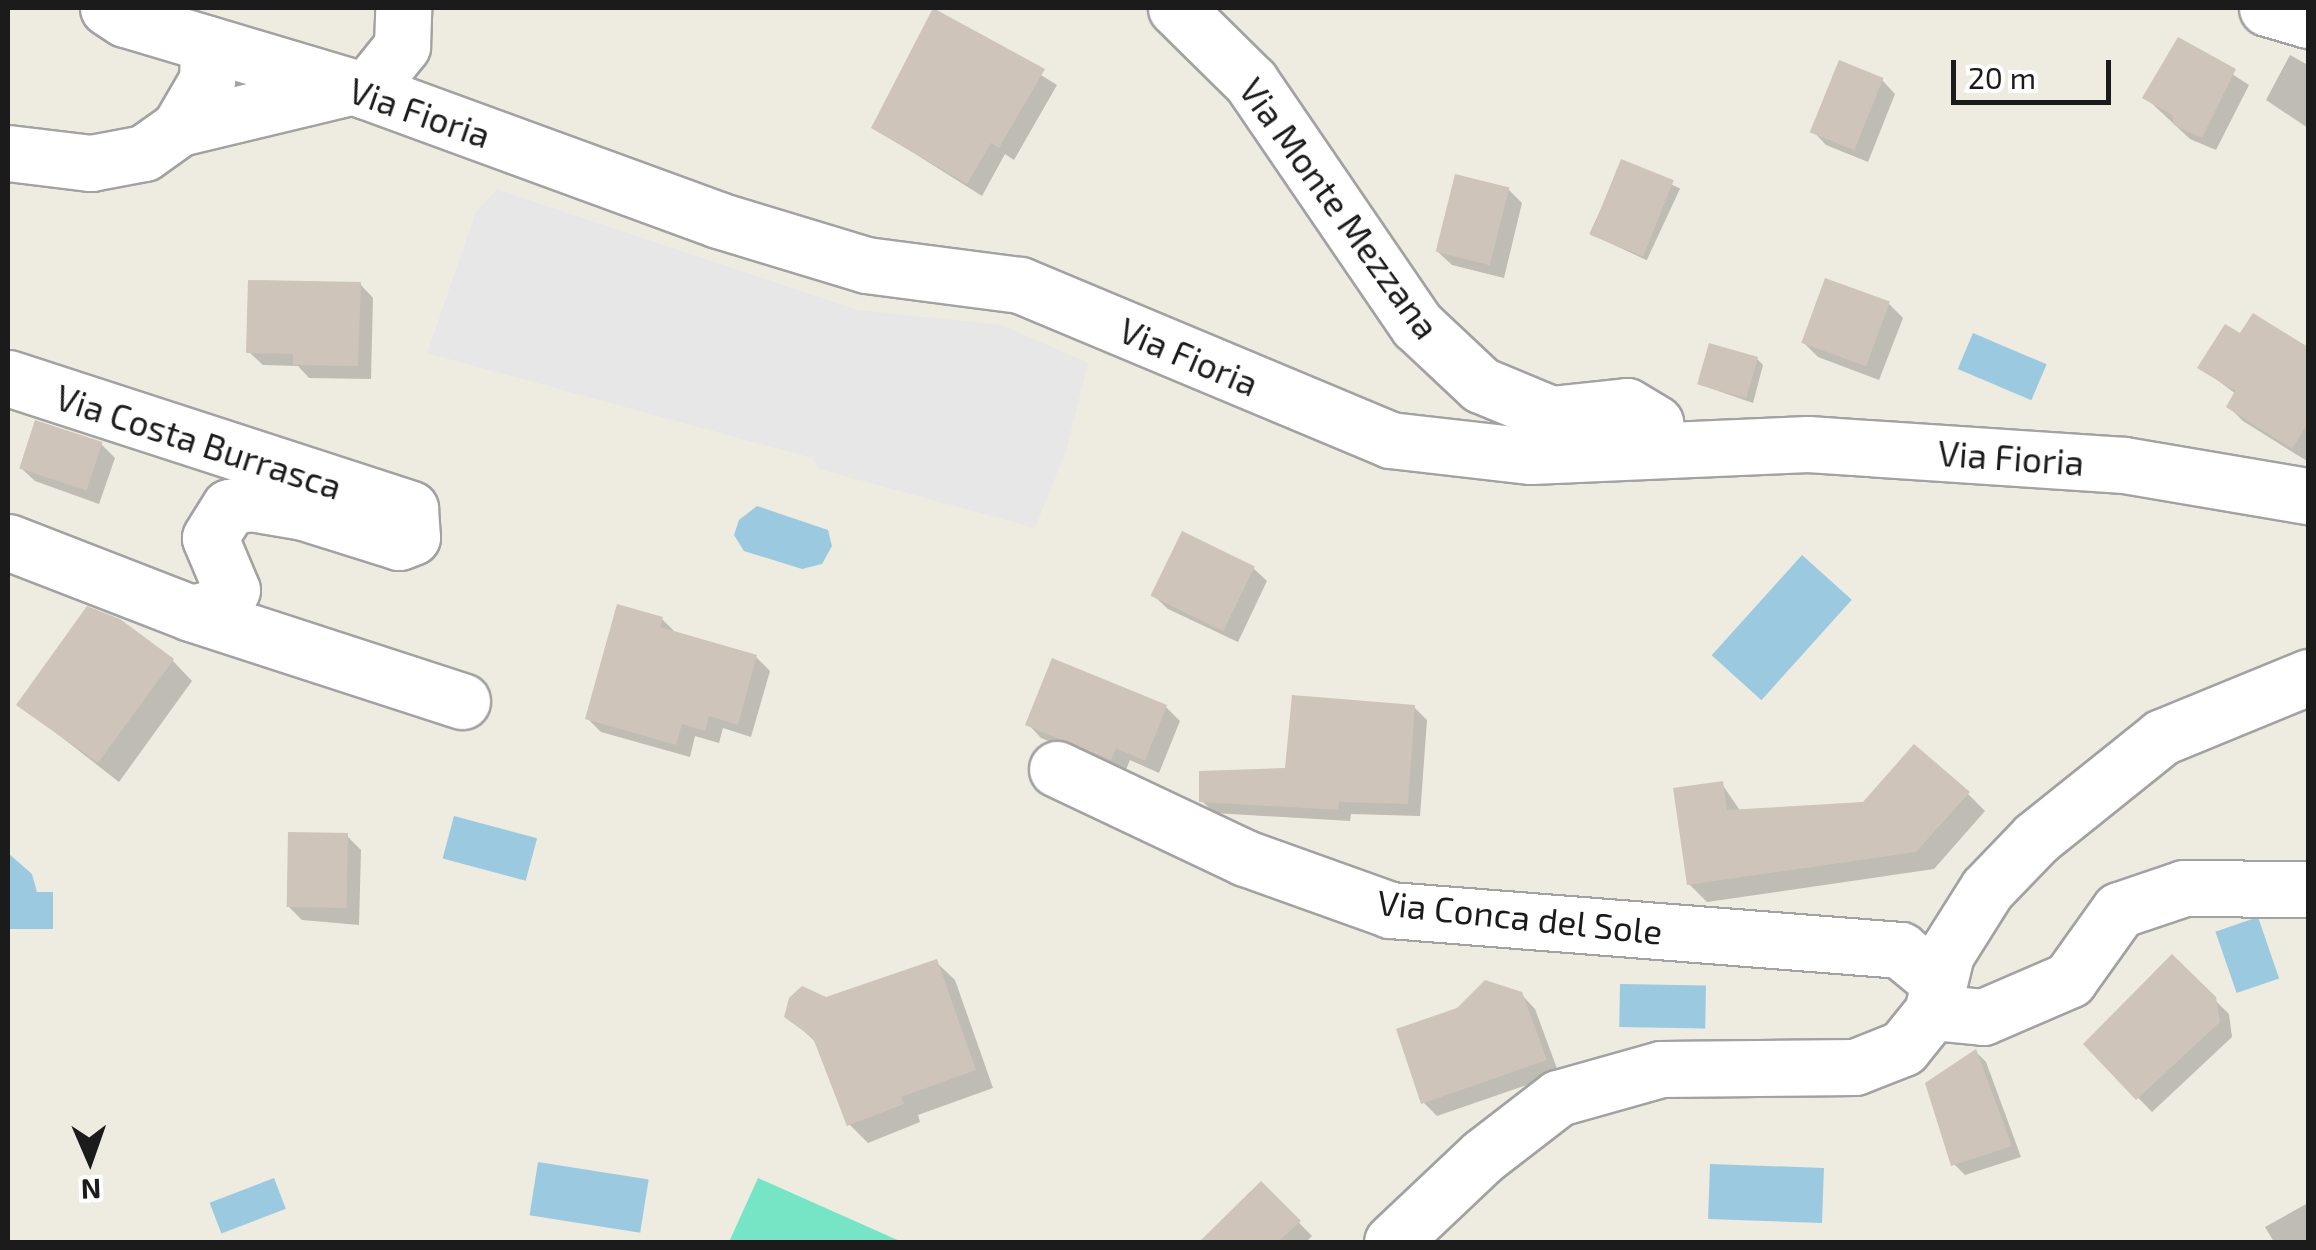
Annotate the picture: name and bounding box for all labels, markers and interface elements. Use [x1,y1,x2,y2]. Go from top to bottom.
scale bar [1956,40,2116,102]
text: 20 m [1968,59,2036,95]
street label: Via Fioria [344,68,496,156]
street label: Via Monte Mezzana [1231,70,1449,346]
street label: Via Fioria [1113,308,1265,404]
street label: Via Costa Burrasca [51,375,347,507]
street label: Via Fioria [1937,431,2085,483]
street label: Via Conca del Sole [1375,880,1665,952]
north arrow [40,1110,140,1210]
text: N [80,1173,102,1207]

